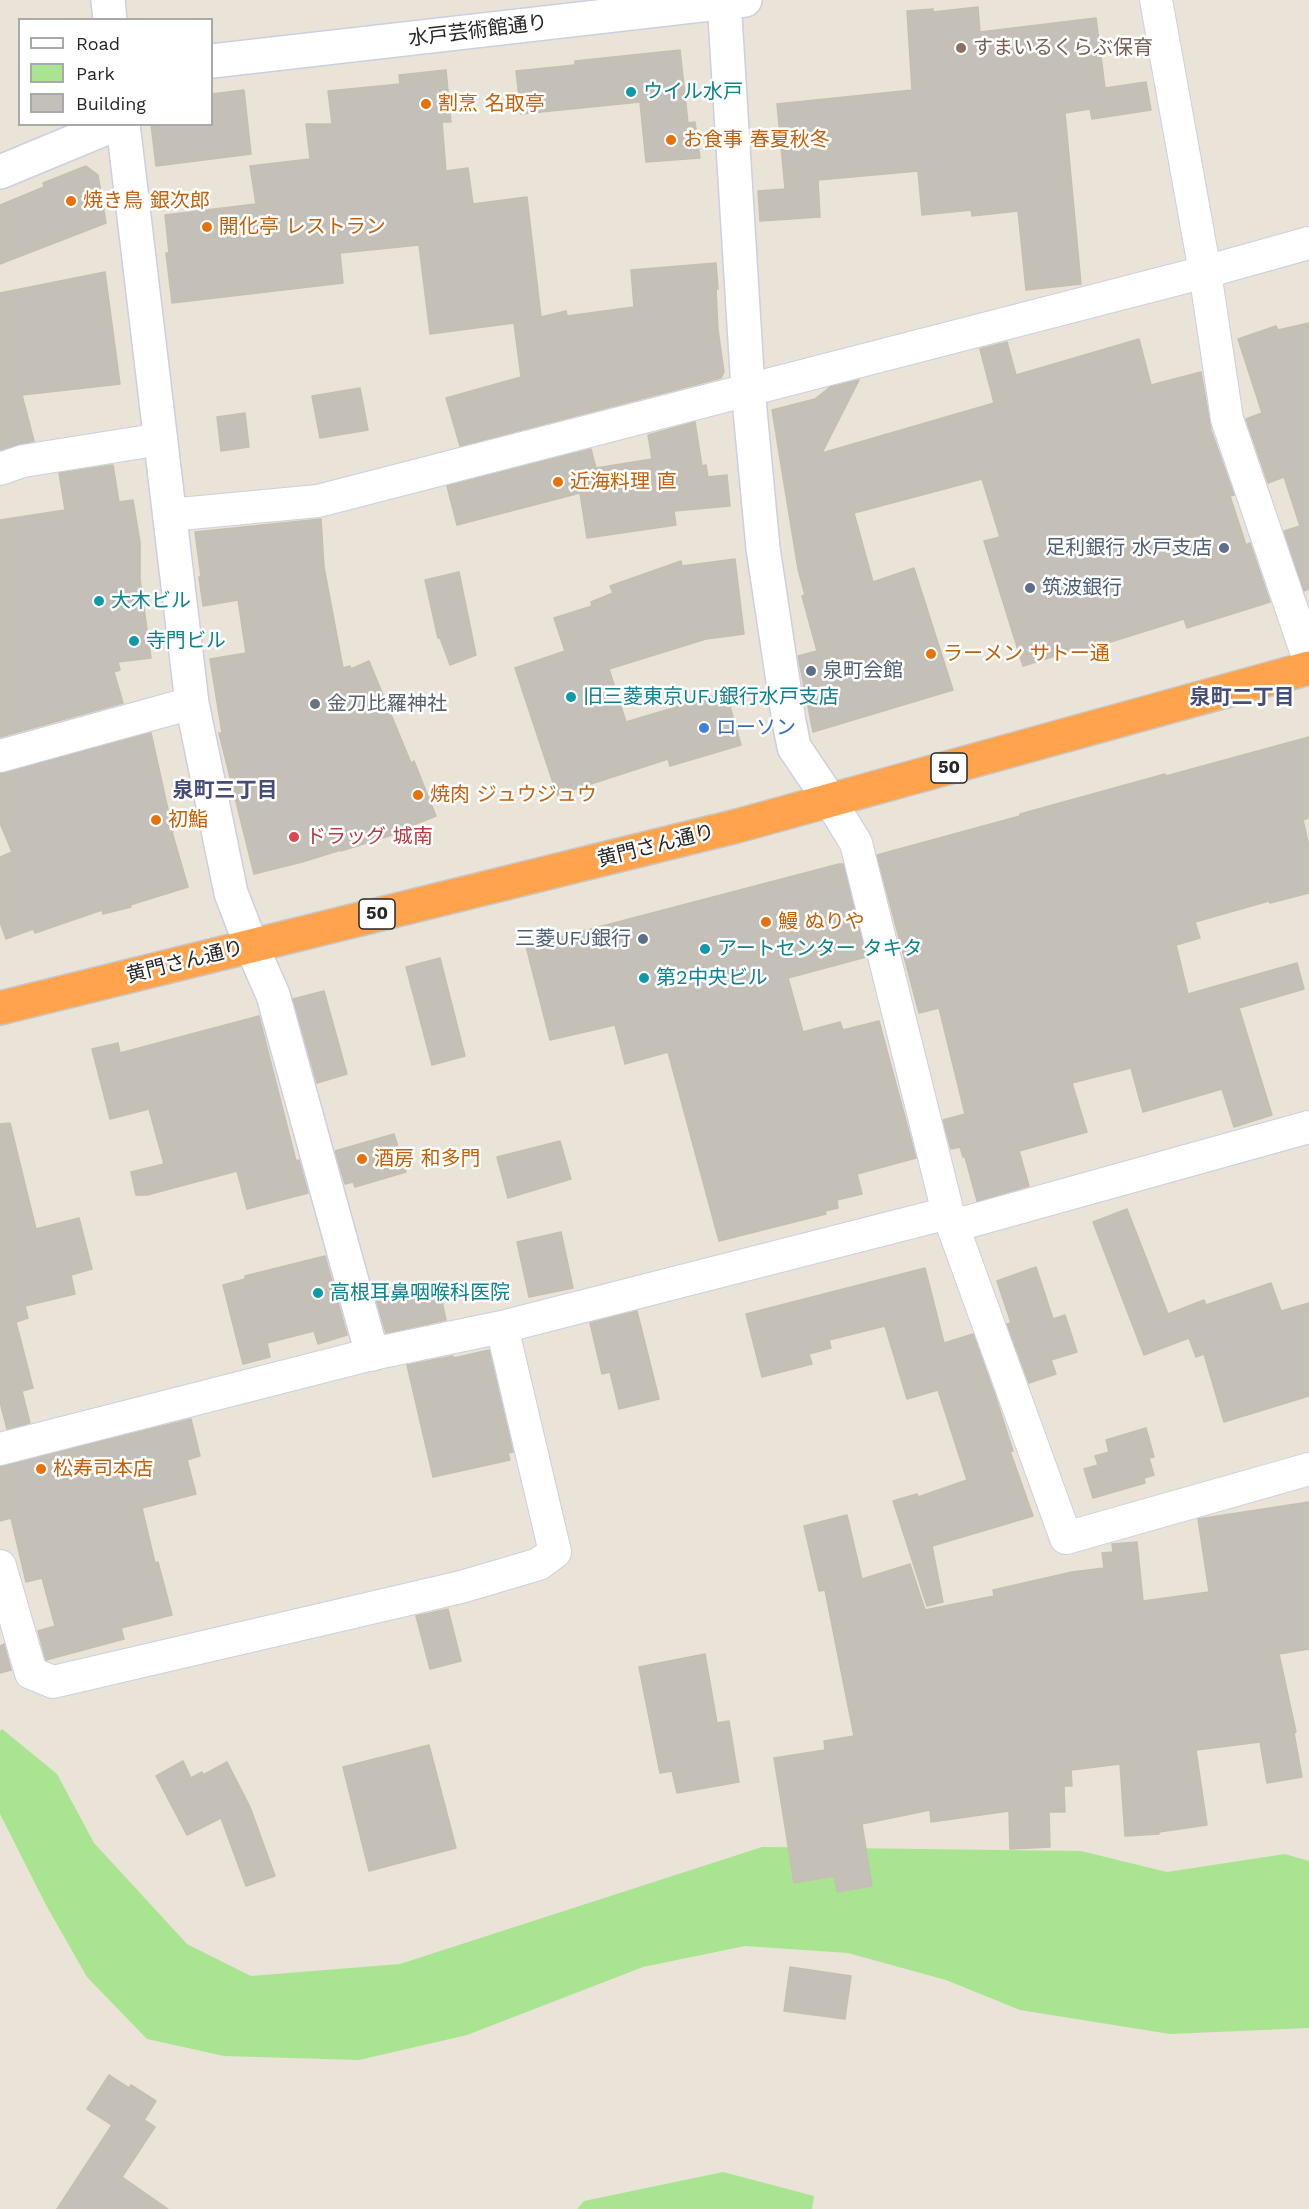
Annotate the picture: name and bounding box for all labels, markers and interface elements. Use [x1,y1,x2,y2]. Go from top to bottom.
street label: 水戸芸術館通り [407,11,549,51]
legend [18,18,213,126]
text: Road [76,33,120,54]
place label: すまいるくらぶ保育 [973,36,1153,60]
marker: すまいるくらぶ保育 [954,41,968,55]
text: Park [76,63,115,84]
place label: ウイル水戸 [643,80,743,104]
marker: ウイル水戸 [624,85,638,99]
place label: 割烹 名取亭 [438,92,545,116]
text: Building [76,93,146,114]
marker: 割烹 名取亭 [419,97,433,111]
place label: お食事 春夏秋冬 [683,128,830,152]
marker: お食事 春夏秋冬 [664,133,678,147]
place label: 焼き鳥 銀次郎 [83,189,210,213]
marker: 焼き鳥 銀次郎 [64,194,78,208]
place label: 開化亭 レストラン [219,215,386,239]
marker: 開化亭 レストラン [200,220,214,234]
place label: 近海料理 直 [570,470,677,494]
marker: 近海料理 直 [551,475,565,489]
place label: 足利銀行 水戸支店 [1045,536,1212,560]
marker: 足利銀行 水戸支店 [1217,541,1231,555]
place label: 筑波銀行 [1042,576,1122,600]
marker: 筑波銀行 [1023,581,1037,595]
place label: 大木ビル [111,589,191,613]
marker: 大木ビル [92,594,106,608]
place label: 寺門ビル [146,629,226,653]
marker: 寺門ビル [127,634,141,648]
place label: ラーメン サトー通 [943,642,1110,666]
marker: ラーメン サトー通 [924,647,938,661]
place label: 泉町会館 [823,659,903,683]
marker: 泉町会館 [804,664,818,678]
place label: 旧三菱東京UFJ銀行水戸支店 [583,685,839,709]
district label: 泉町二丁目 [1190,685,1294,711]
marker: 旧三菱東京UFJ銀行水戸支店 [564,690,578,704]
place label: 金刀比羅神社 [327,692,447,716]
marker: 金刀比羅神社 [308,697,322,711]
place label: ローソン [716,716,796,740]
marker: ローソン [697,721,711,735]
road number: 50 [931,753,967,783]
district label: 泉町三丁目 [173,778,277,804]
place label: 焼肉 ジュウジュウ [430,783,597,807]
marker: 焼肉 ジュウジュウ [411,788,425,802]
place label: 初鮨 [168,808,208,832]
marker: 初鮨 [149,813,163,827]
street label: 黄門さん通り [595,820,717,872]
place label: ドラッグ 城南 [306,825,433,849]
marker: ドラッグ 城南 [287,830,301,844]
road number: 50 [359,899,395,929]
place label: 鰻 ぬりや [778,910,865,934]
marker: 鰻 ぬりや [759,915,773,929]
place label: 三菱UFJ銀行 [515,927,631,951]
marker: 三菱UFJ銀行 [636,932,650,946]
street label: 黄門さん通り [124,936,246,988]
place label: アートセンター タキタ [717,937,923,961]
marker: アートセンター タキタ [698,942,712,956]
place label: 第2中央ビル [656,966,768,990]
marker: 第2中央ビル [637,971,651,985]
place label: 酒房 和多門 [374,1147,481,1171]
marker: 酒房 和多門 [355,1152,369,1166]
place label: 高根耳鼻咽喉科医院 [330,1281,510,1305]
marker: 高根耳鼻咽喉科医院 [311,1286,325,1300]
place label: 松寿司本店 [53,1457,153,1481]
marker: 松寿司本店 [34,1462,48,1476]

